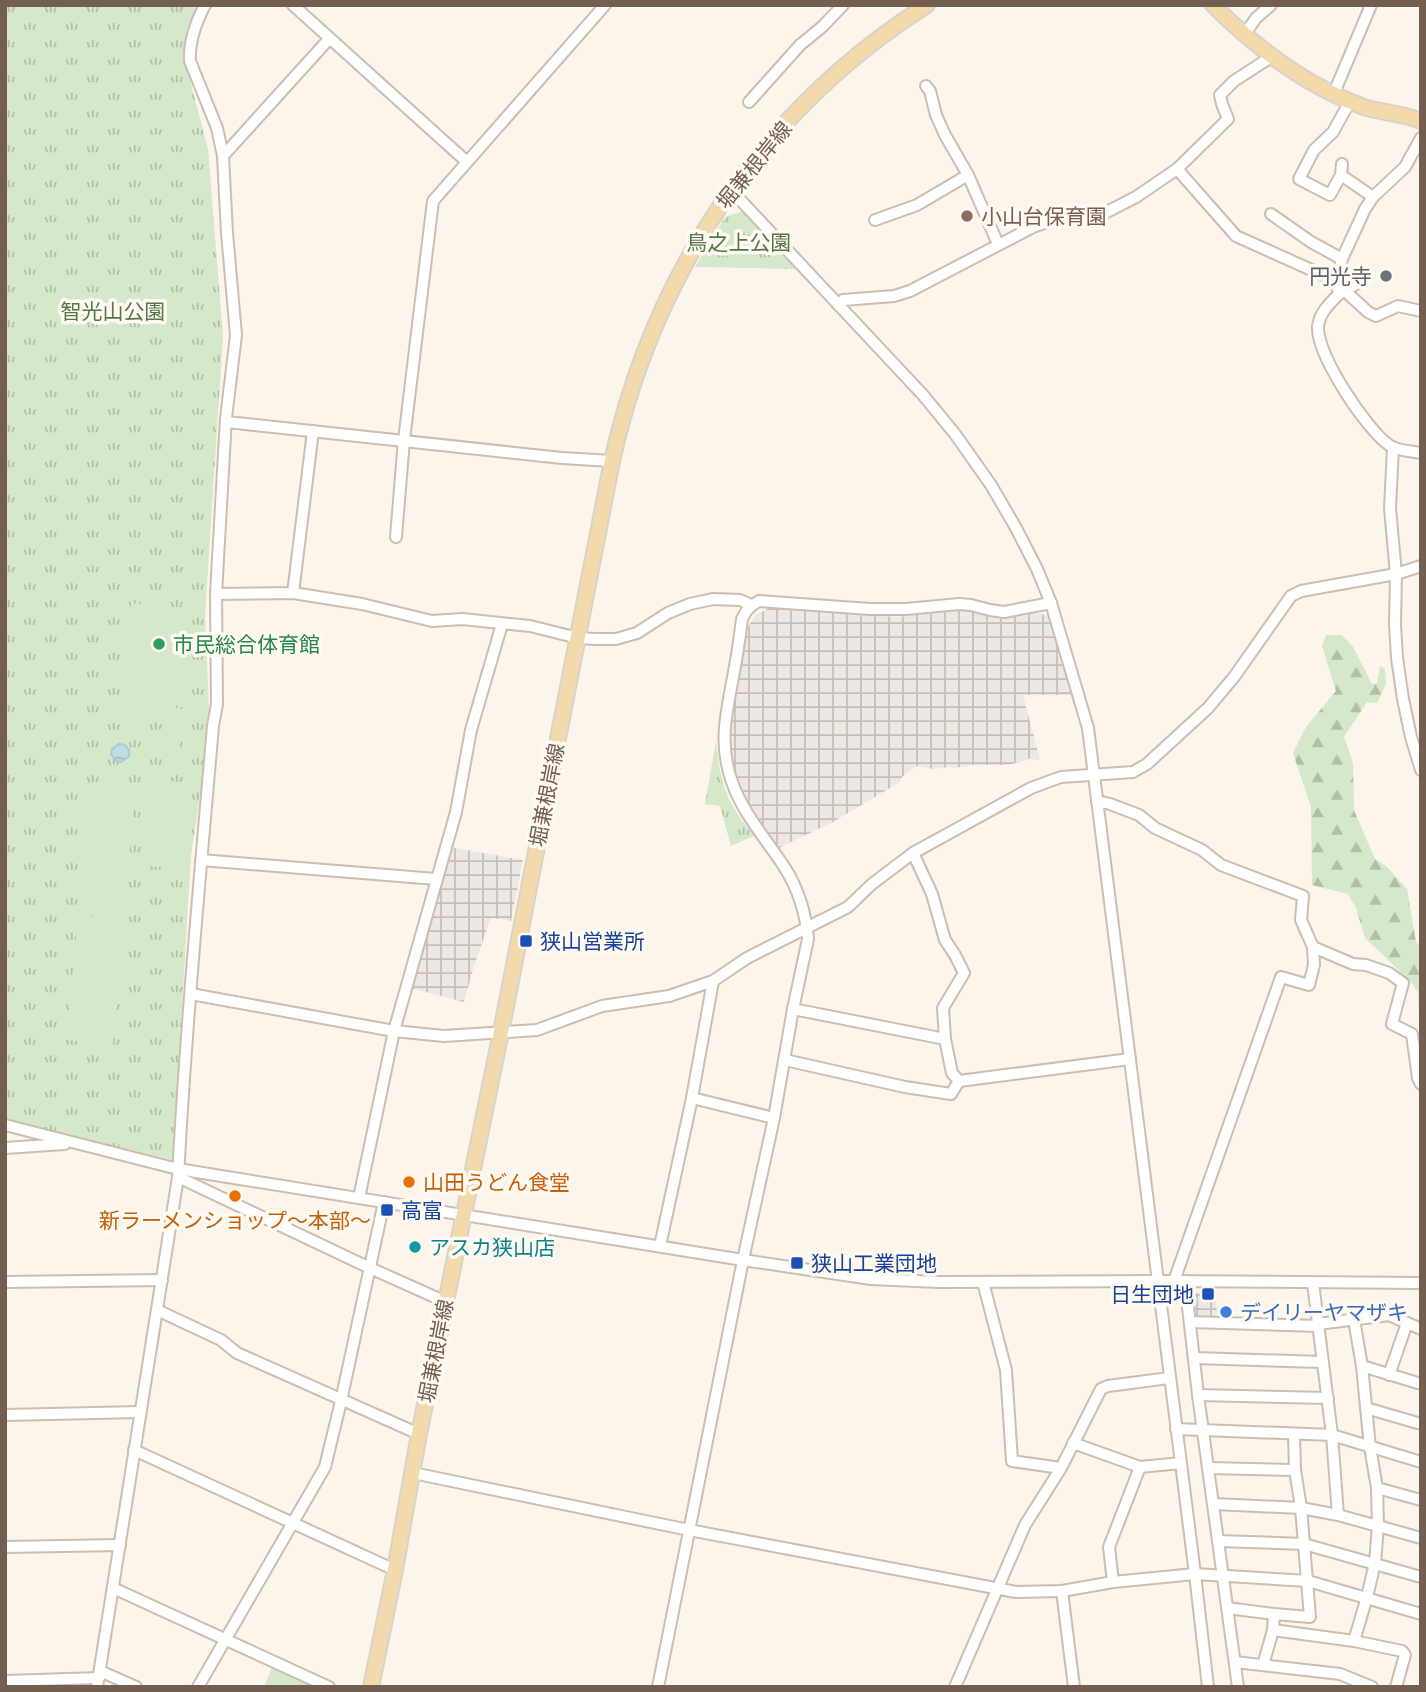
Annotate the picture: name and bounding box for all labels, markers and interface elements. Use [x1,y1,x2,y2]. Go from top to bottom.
street label: 堀兼根岸線 [711,116,797,214]
place label: 小山台保育園 [981,204,1107,229]
marker: 小山台保育園 [959,208,975,224]
park label: 鳥之上公園 [687,230,792,255]
place label: 円光寺 [1309,264,1372,289]
marker: 円光寺 [1378,268,1394,284]
park label: 智光山公園 [61,299,166,324]
place label: 市民総合体育館 [173,632,320,657]
marker: 市民総合体育館 [151,636,167,652]
street label: 堀兼根岸線 [525,741,569,849]
place label: 狭山営業所 [540,929,645,954]
marker: 狭山営業所 [518,933,534,949]
place label: 山田うどん食堂 [423,1170,570,1195]
marker: 山田うどん食堂 [401,1174,417,1190]
marker: 新ラーメンショップ～本部～ [227,1188,243,1204]
place label: 高富 [401,1198,443,1223]
marker: 高富 [379,1202,395,1218]
place label: 新ラーメンショップ～本部～ [99,1208,371,1233]
place label: アスカ狭山店 [429,1235,555,1260]
marker: アスカ狭山店 [407,1239,423,1255]
place label: 狭山工業団地 [811,1251,937,1276]
marker: 狭山工業団地 [789,1255,805,1271]
place label: 日生団地 [1110,1282,1194,1307]
marker: 日生団地 [1200,1286,1216,1302]
street label: 堀兼根岸線 [414,1297,458,1405]
place label: デイリーヤマザキ [1240,1300,1408,1325]
marker: デイリーヤマザキ [1218,1304,1234,1320]

